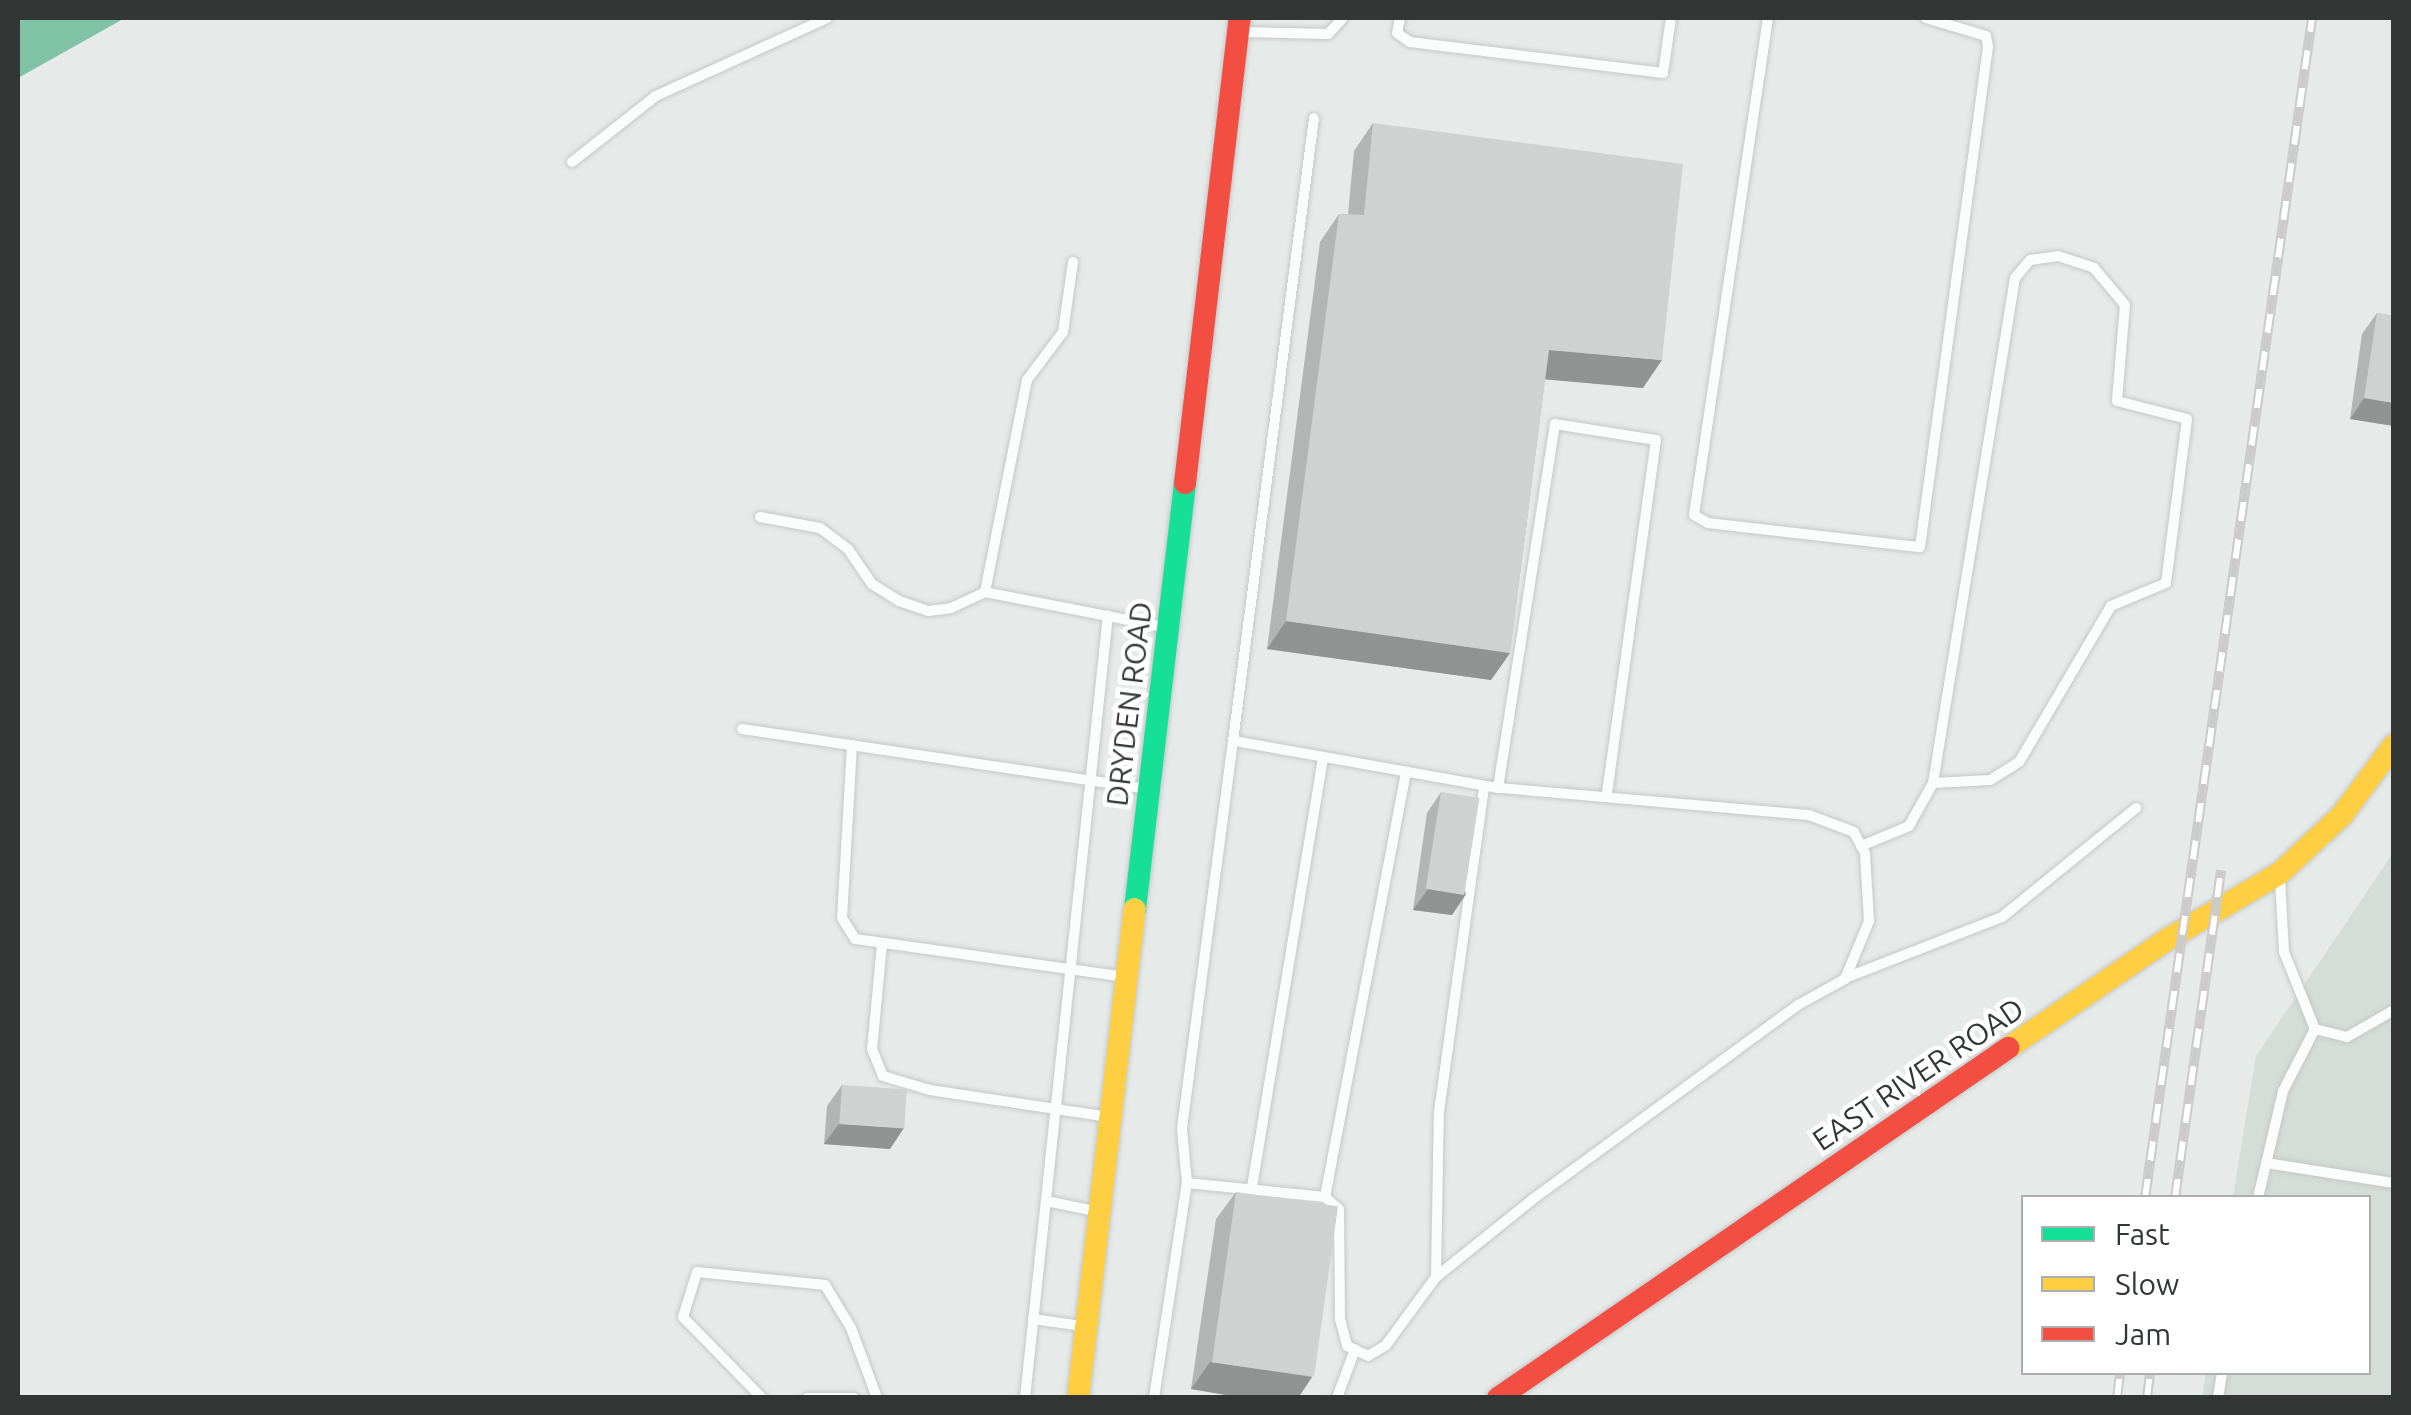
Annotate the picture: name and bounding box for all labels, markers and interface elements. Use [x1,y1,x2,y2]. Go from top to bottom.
street label: DRYDEN ROAD [1099,600,1159,808]
street label: EAST RIVER ROAD [1806,990,2030,1158]
legend [2021,1195,2371,1375]
text: Fast [2115,1217,2170,1251]
text: Slow [2115,1267,2179,1301]
text: Jam [2115,1317,2171,1351]

